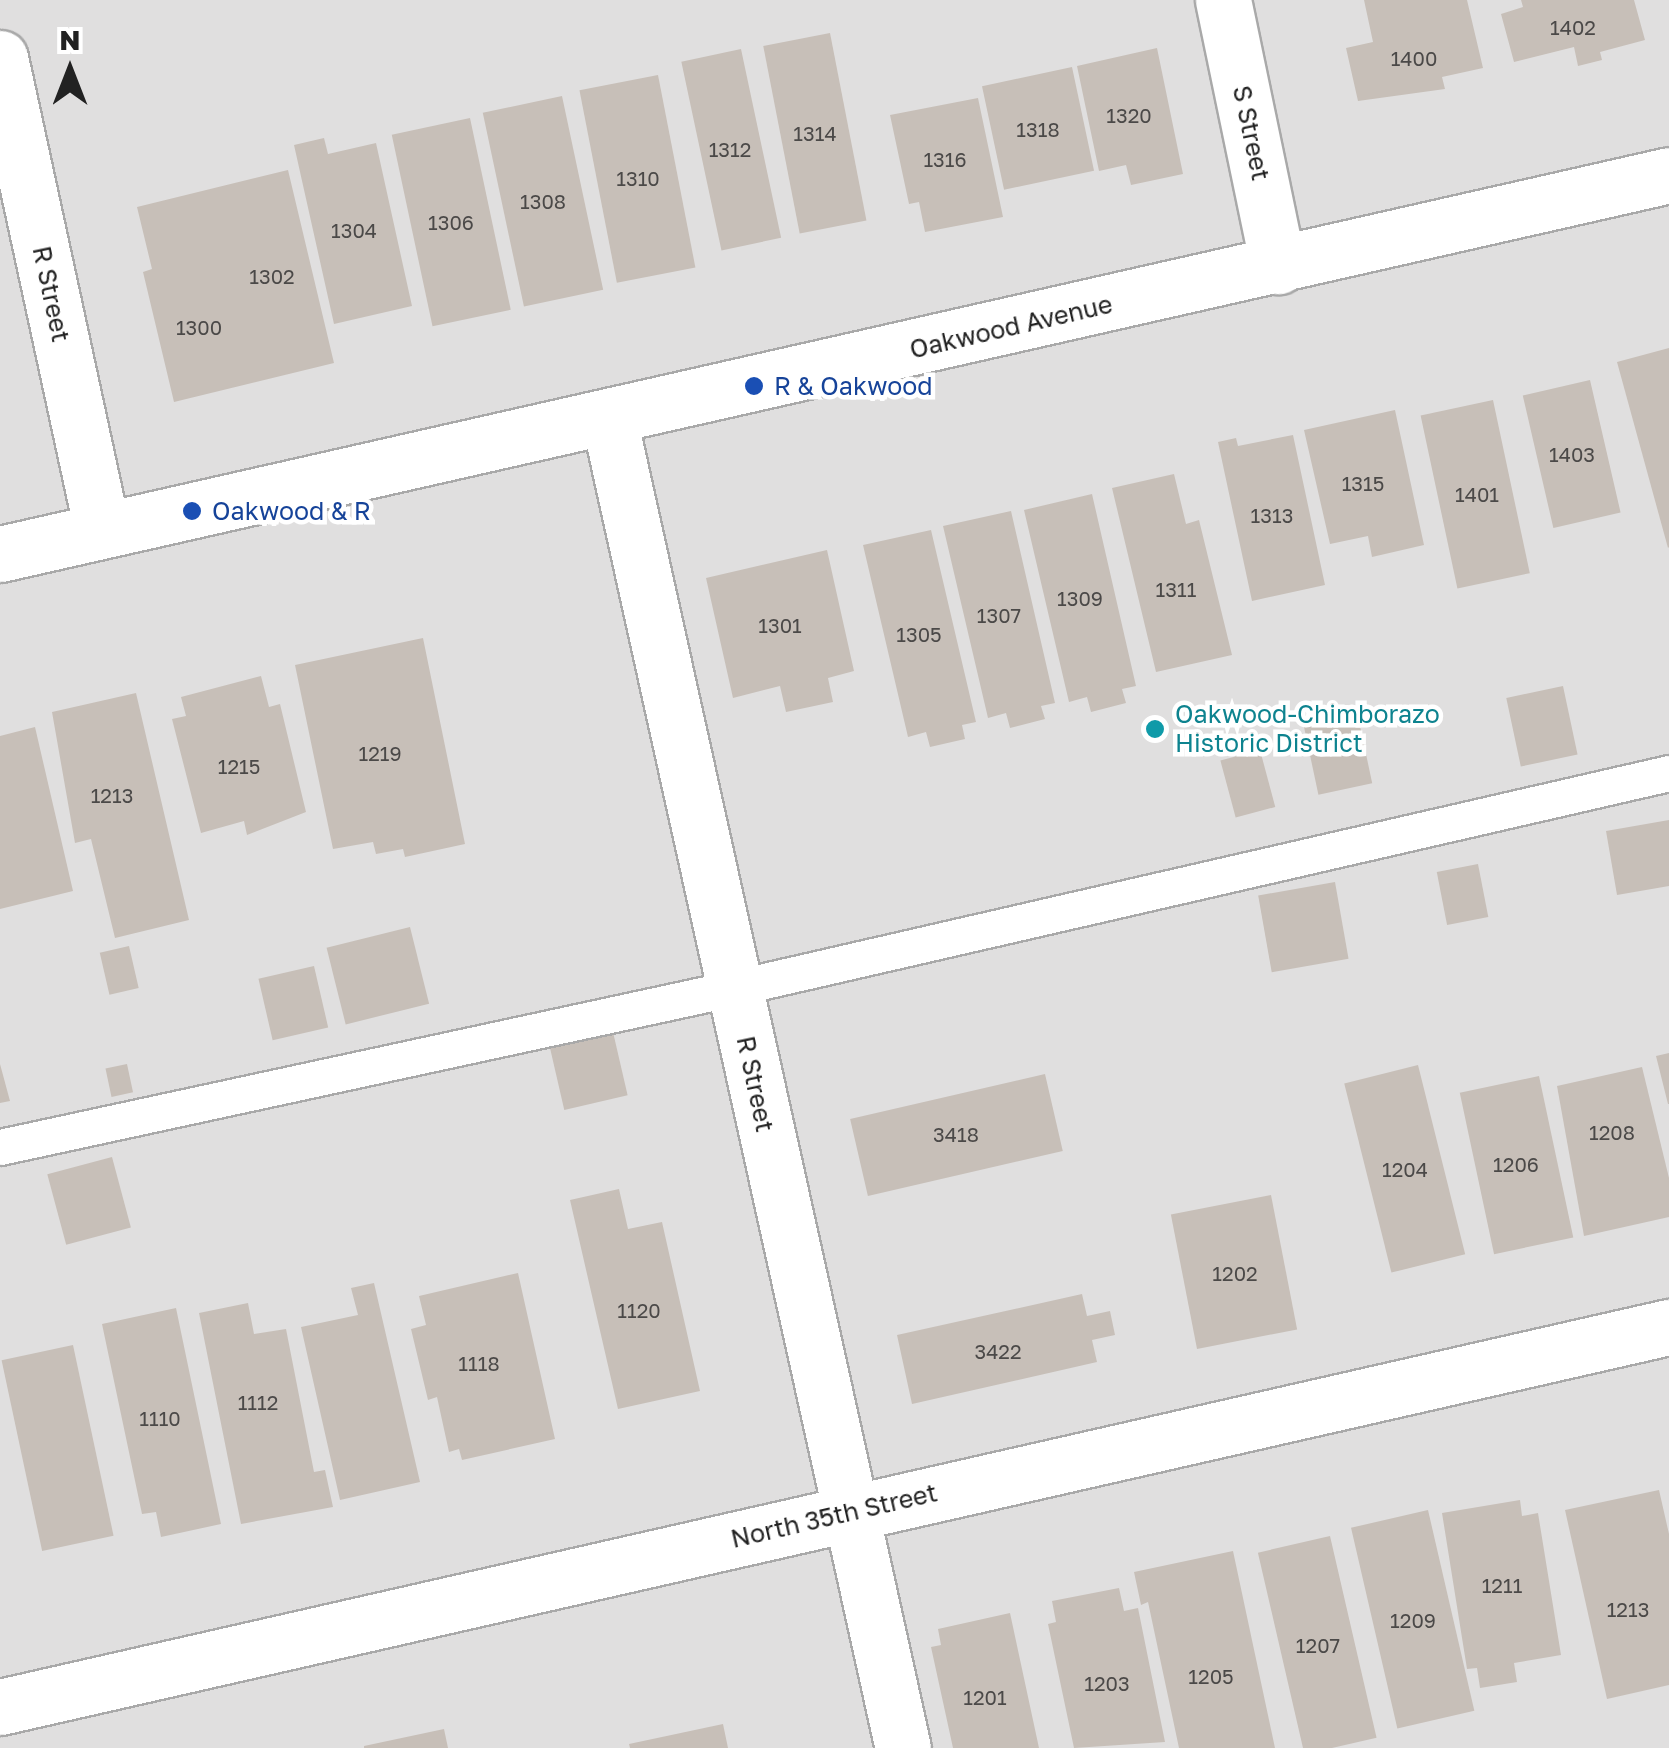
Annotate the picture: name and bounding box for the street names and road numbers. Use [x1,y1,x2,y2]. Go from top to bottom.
street label: S Street [1226,83,1276,183]
street label: R Street [26,243,76,345]
street label: Oakwood Avenue [907,289,1115,365]
street label: R Street [730,1033,780,1135]
street label: North 35th Street [728,1478,940,1554]

